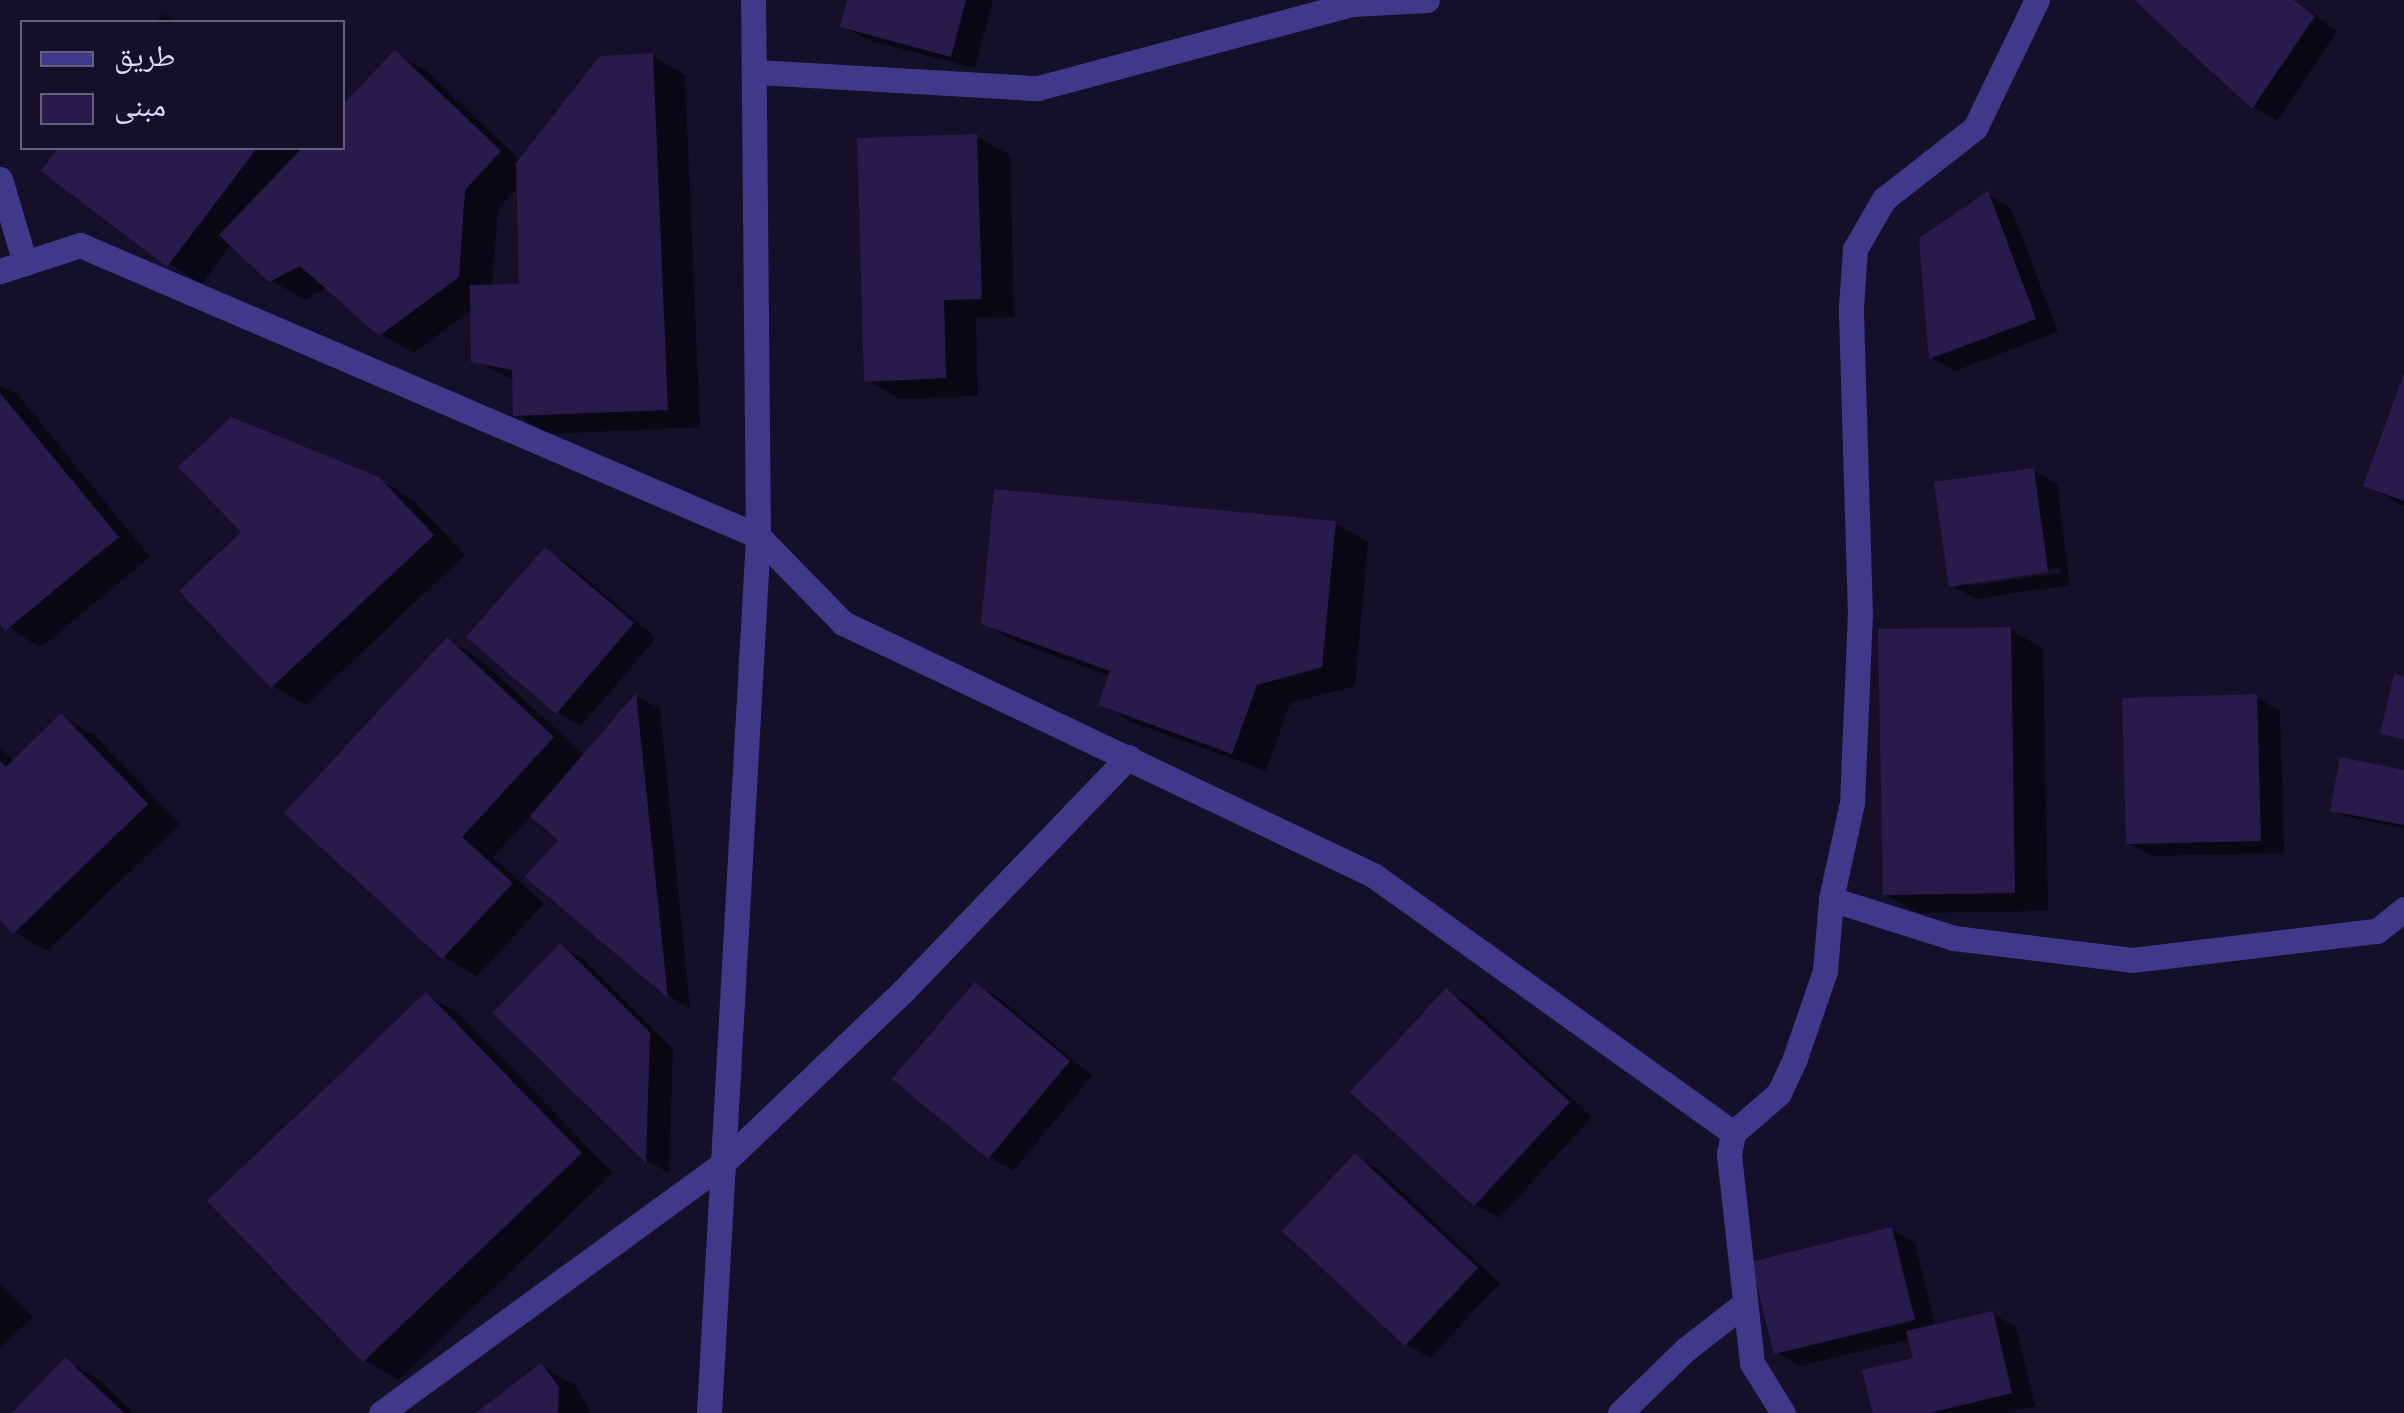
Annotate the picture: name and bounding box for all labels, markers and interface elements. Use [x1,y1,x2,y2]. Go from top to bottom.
legend [20,20,345,150]
text: طريق [114,35,175,74]
text: مبنى [114,85,166,124]

